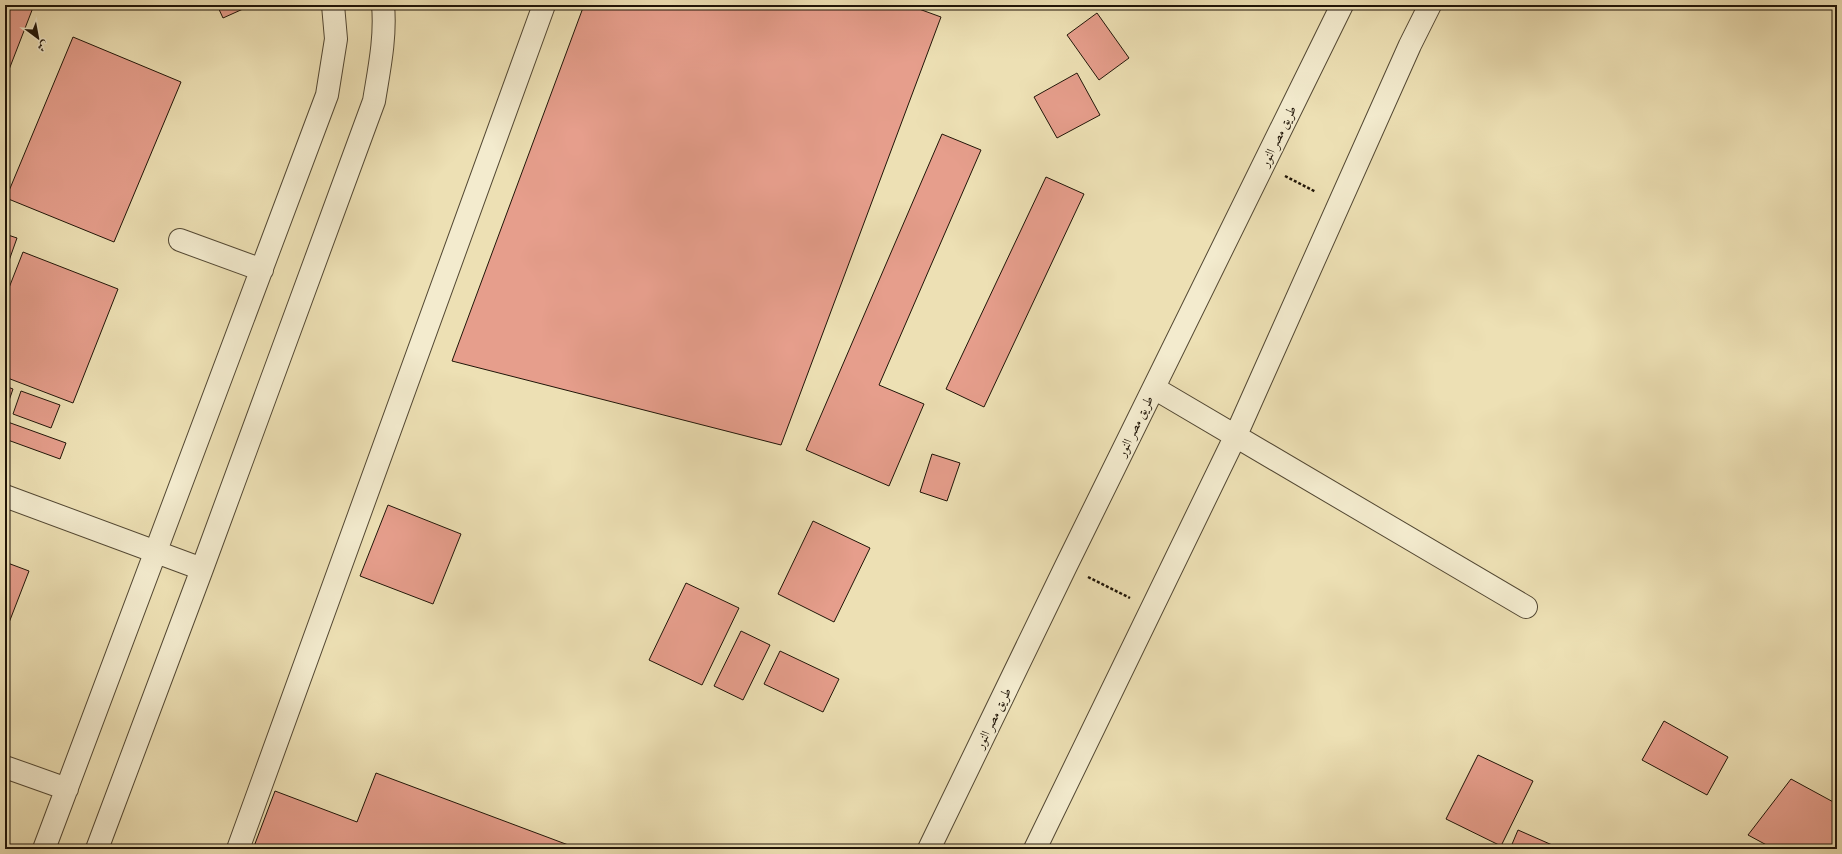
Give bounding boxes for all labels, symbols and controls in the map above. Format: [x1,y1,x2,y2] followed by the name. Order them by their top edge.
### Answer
[18,18,58,58] north arrow
[35,38,52,55] text: ش
[1255,103,1300,171] street label: طريق مصر النور
[1112,393,1157,461] street label: طريق مصر النور
[970,685,1015,753] street label: طريق مصر النور

